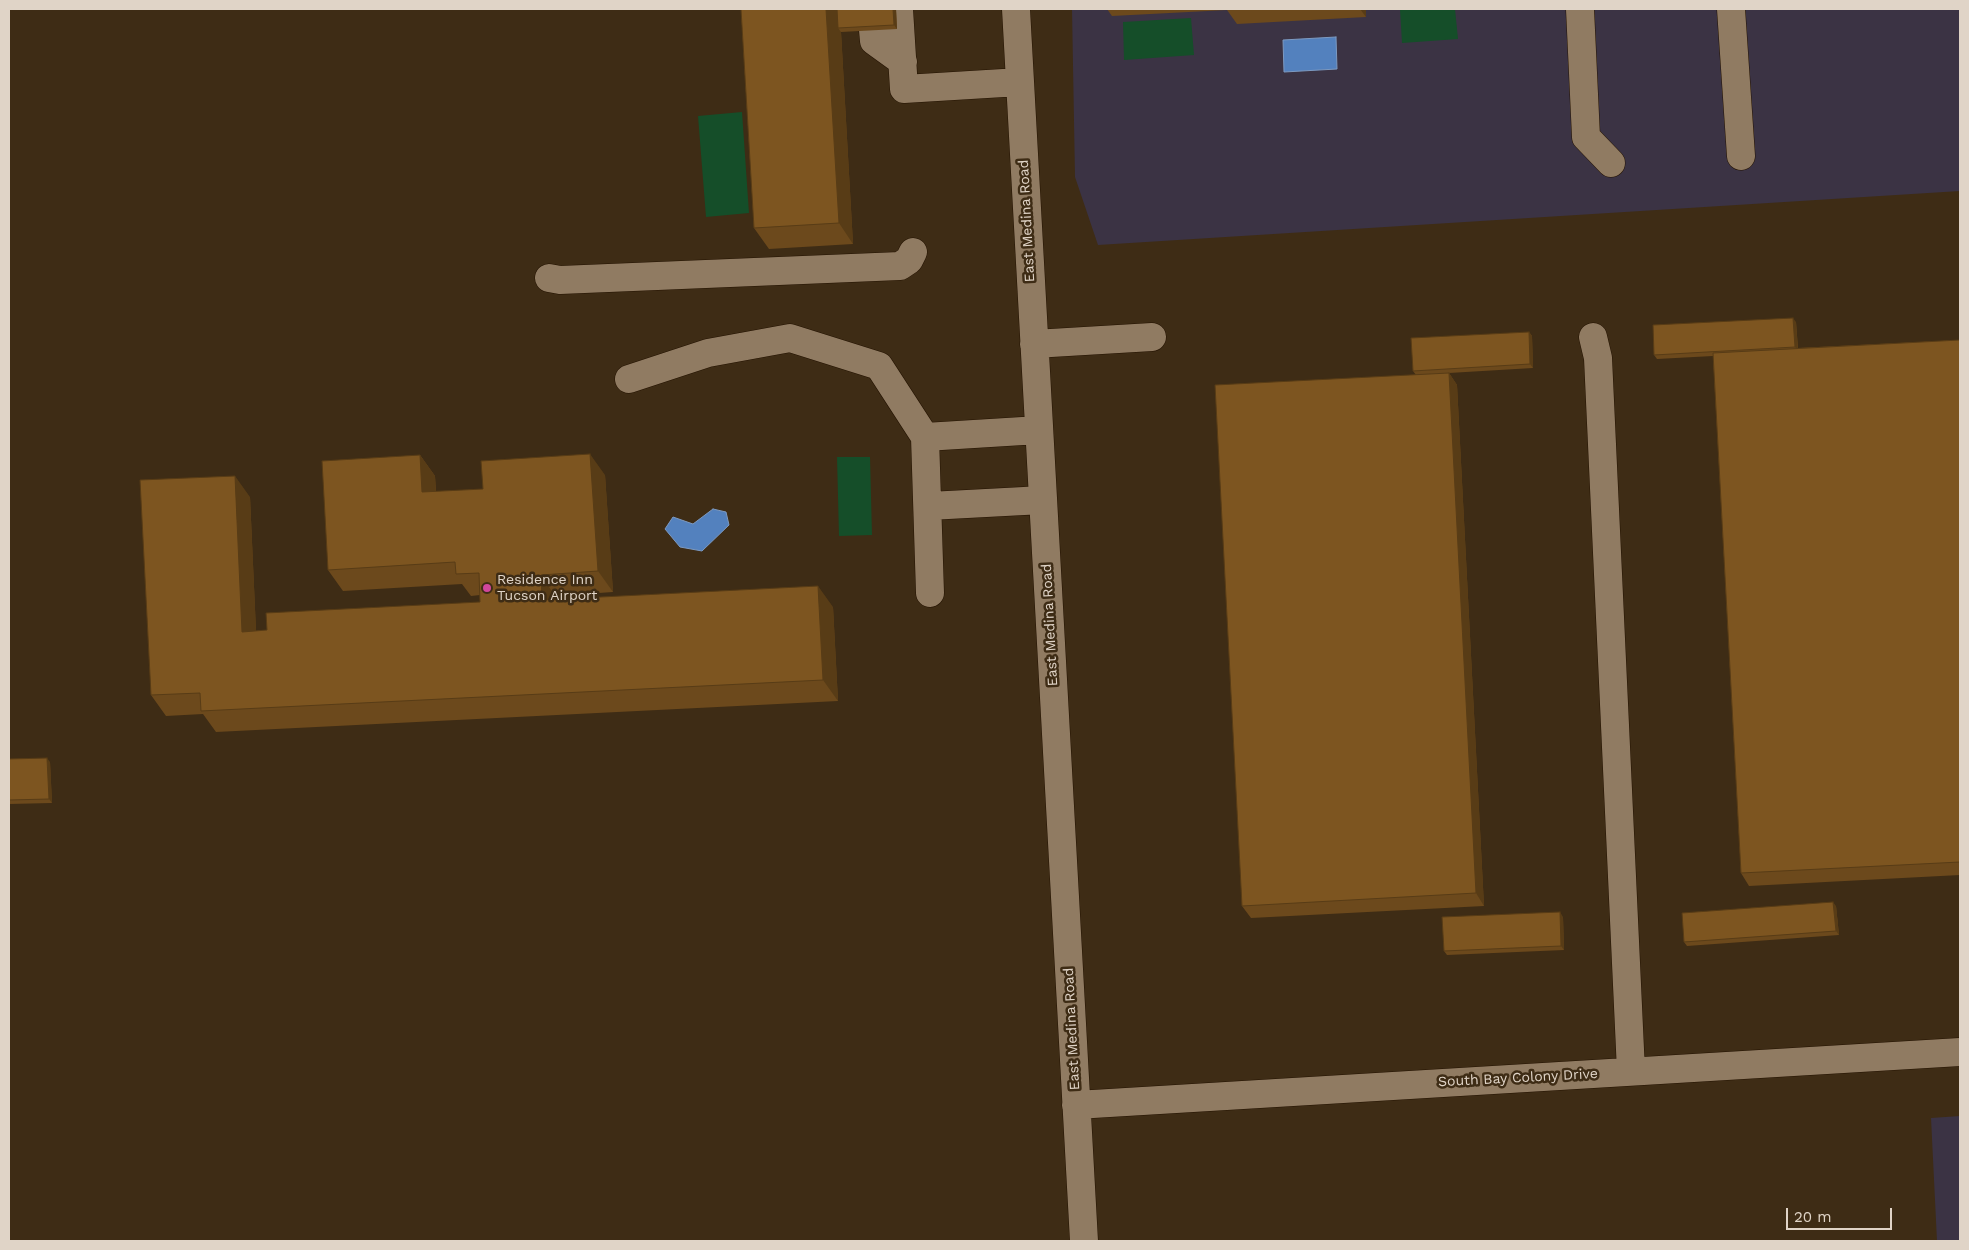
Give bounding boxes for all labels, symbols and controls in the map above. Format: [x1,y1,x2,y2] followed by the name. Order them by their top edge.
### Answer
[1015,159,1039,283] street label: East Medina Road
[1038,563,1062,687] street label: East Medina Road
[497,572,597,604] place label: Residence Inn Tucson Airport
[481,582,493,594] marker: Residence Inn Tucson Airport
[1060,967,1084,1091] street label: East Medina Road
[1438,1065,1598,1091] street label: South Bay Colony Drive
[1789,1198,1895,1230] scale bar
[1794,1208,1832,1226] text: 20 m

